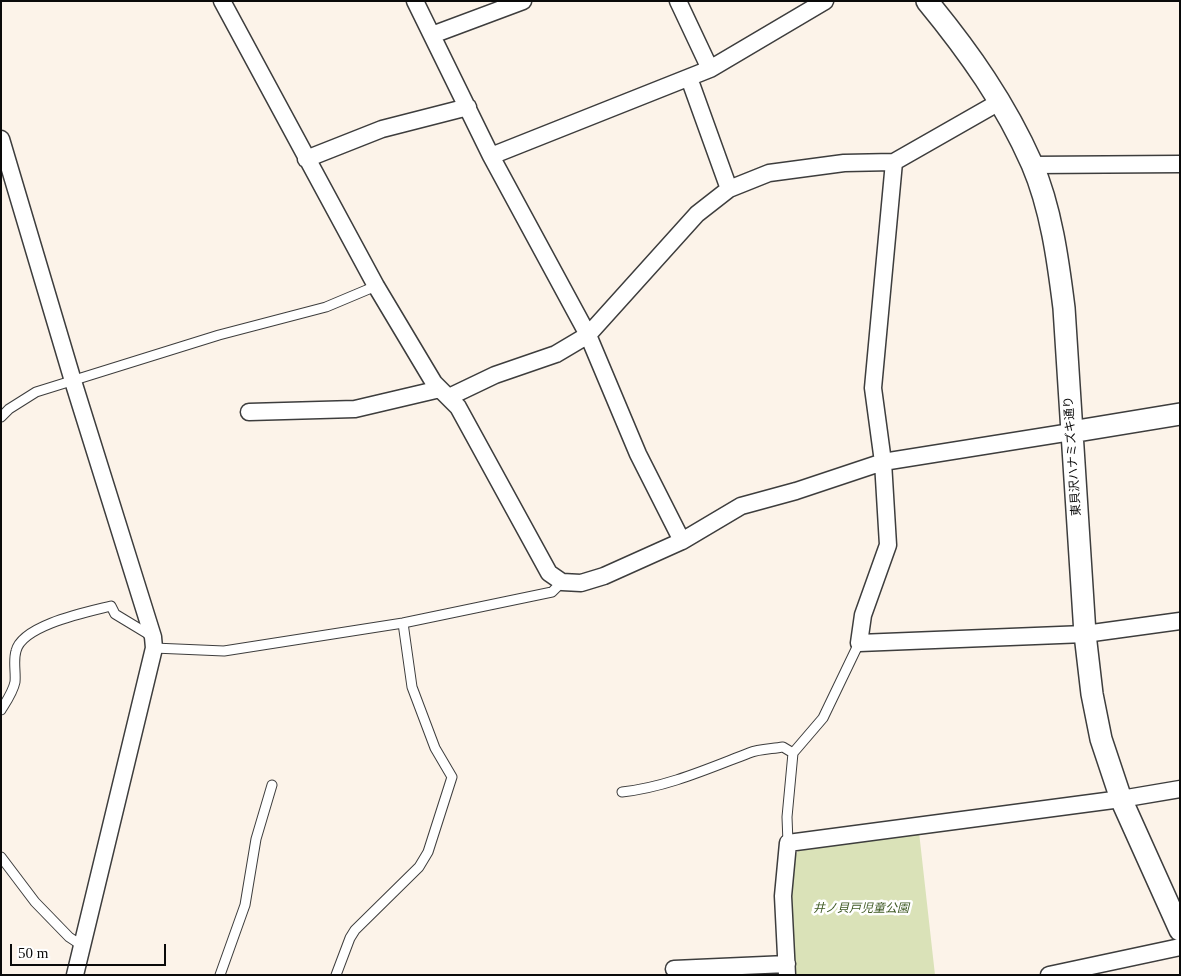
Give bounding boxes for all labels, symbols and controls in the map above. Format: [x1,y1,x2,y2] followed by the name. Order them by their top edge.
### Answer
[1062,396,1084,516] street label: 東貝沢ハナミズキ通り
[813,902,909,916] park label: 井ノ貝戸児童公園
[12,934,169,966] scale bar
[18,945,48,961] text: 50 m

